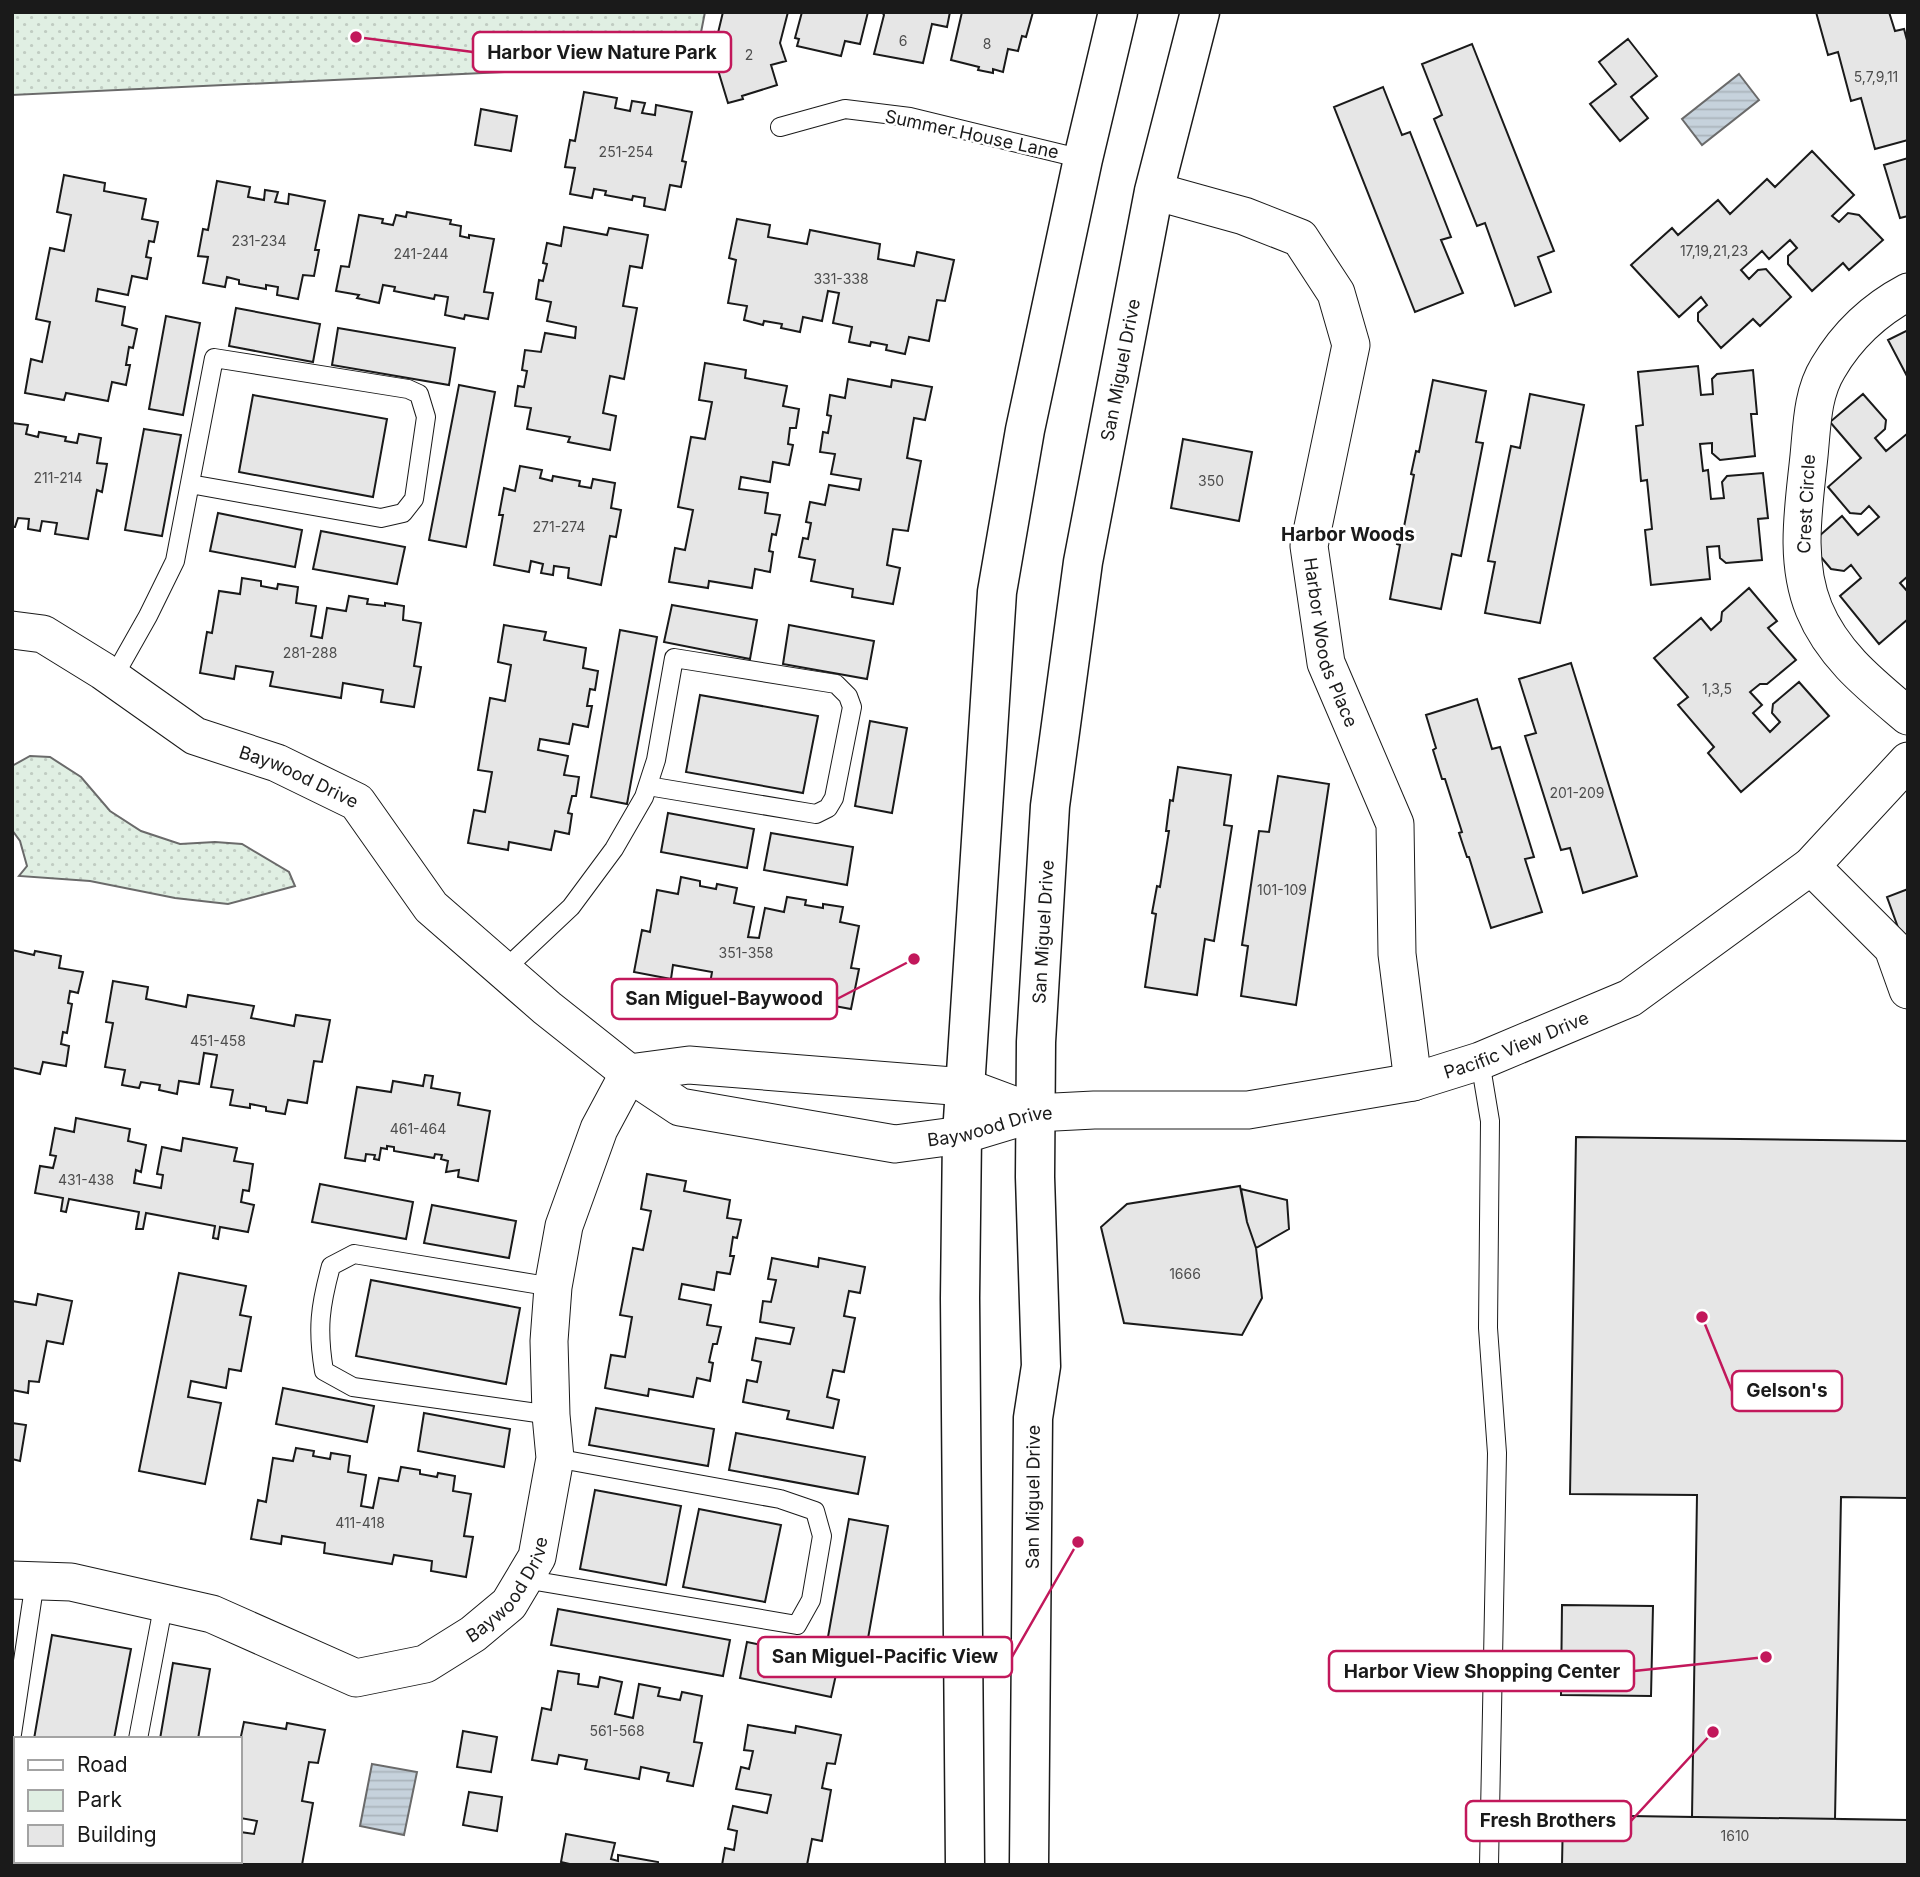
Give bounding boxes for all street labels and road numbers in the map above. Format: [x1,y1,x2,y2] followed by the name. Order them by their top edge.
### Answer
[883,105,1061,163] street label: Summer House Lane
[1096,297,1144,443] street label: San Miguel Drive
[1793,454,1819,554] street label: Crest Circle
[1300,556,1363,730] street label: Harbor Woods Place
[237,741,362,812] street label: Baywood Drive
[1028,859,1057,1005] street label: San Miguel Drive
[1441,1006,1591,1082] street label: Pacific View Drive
[926,1102,1053,1150] street label: Baywood Drive
[1021,1425,1043,1569] street label: San Miguel Drive
[462,1535,551,1646] street label: Baywood Drive

